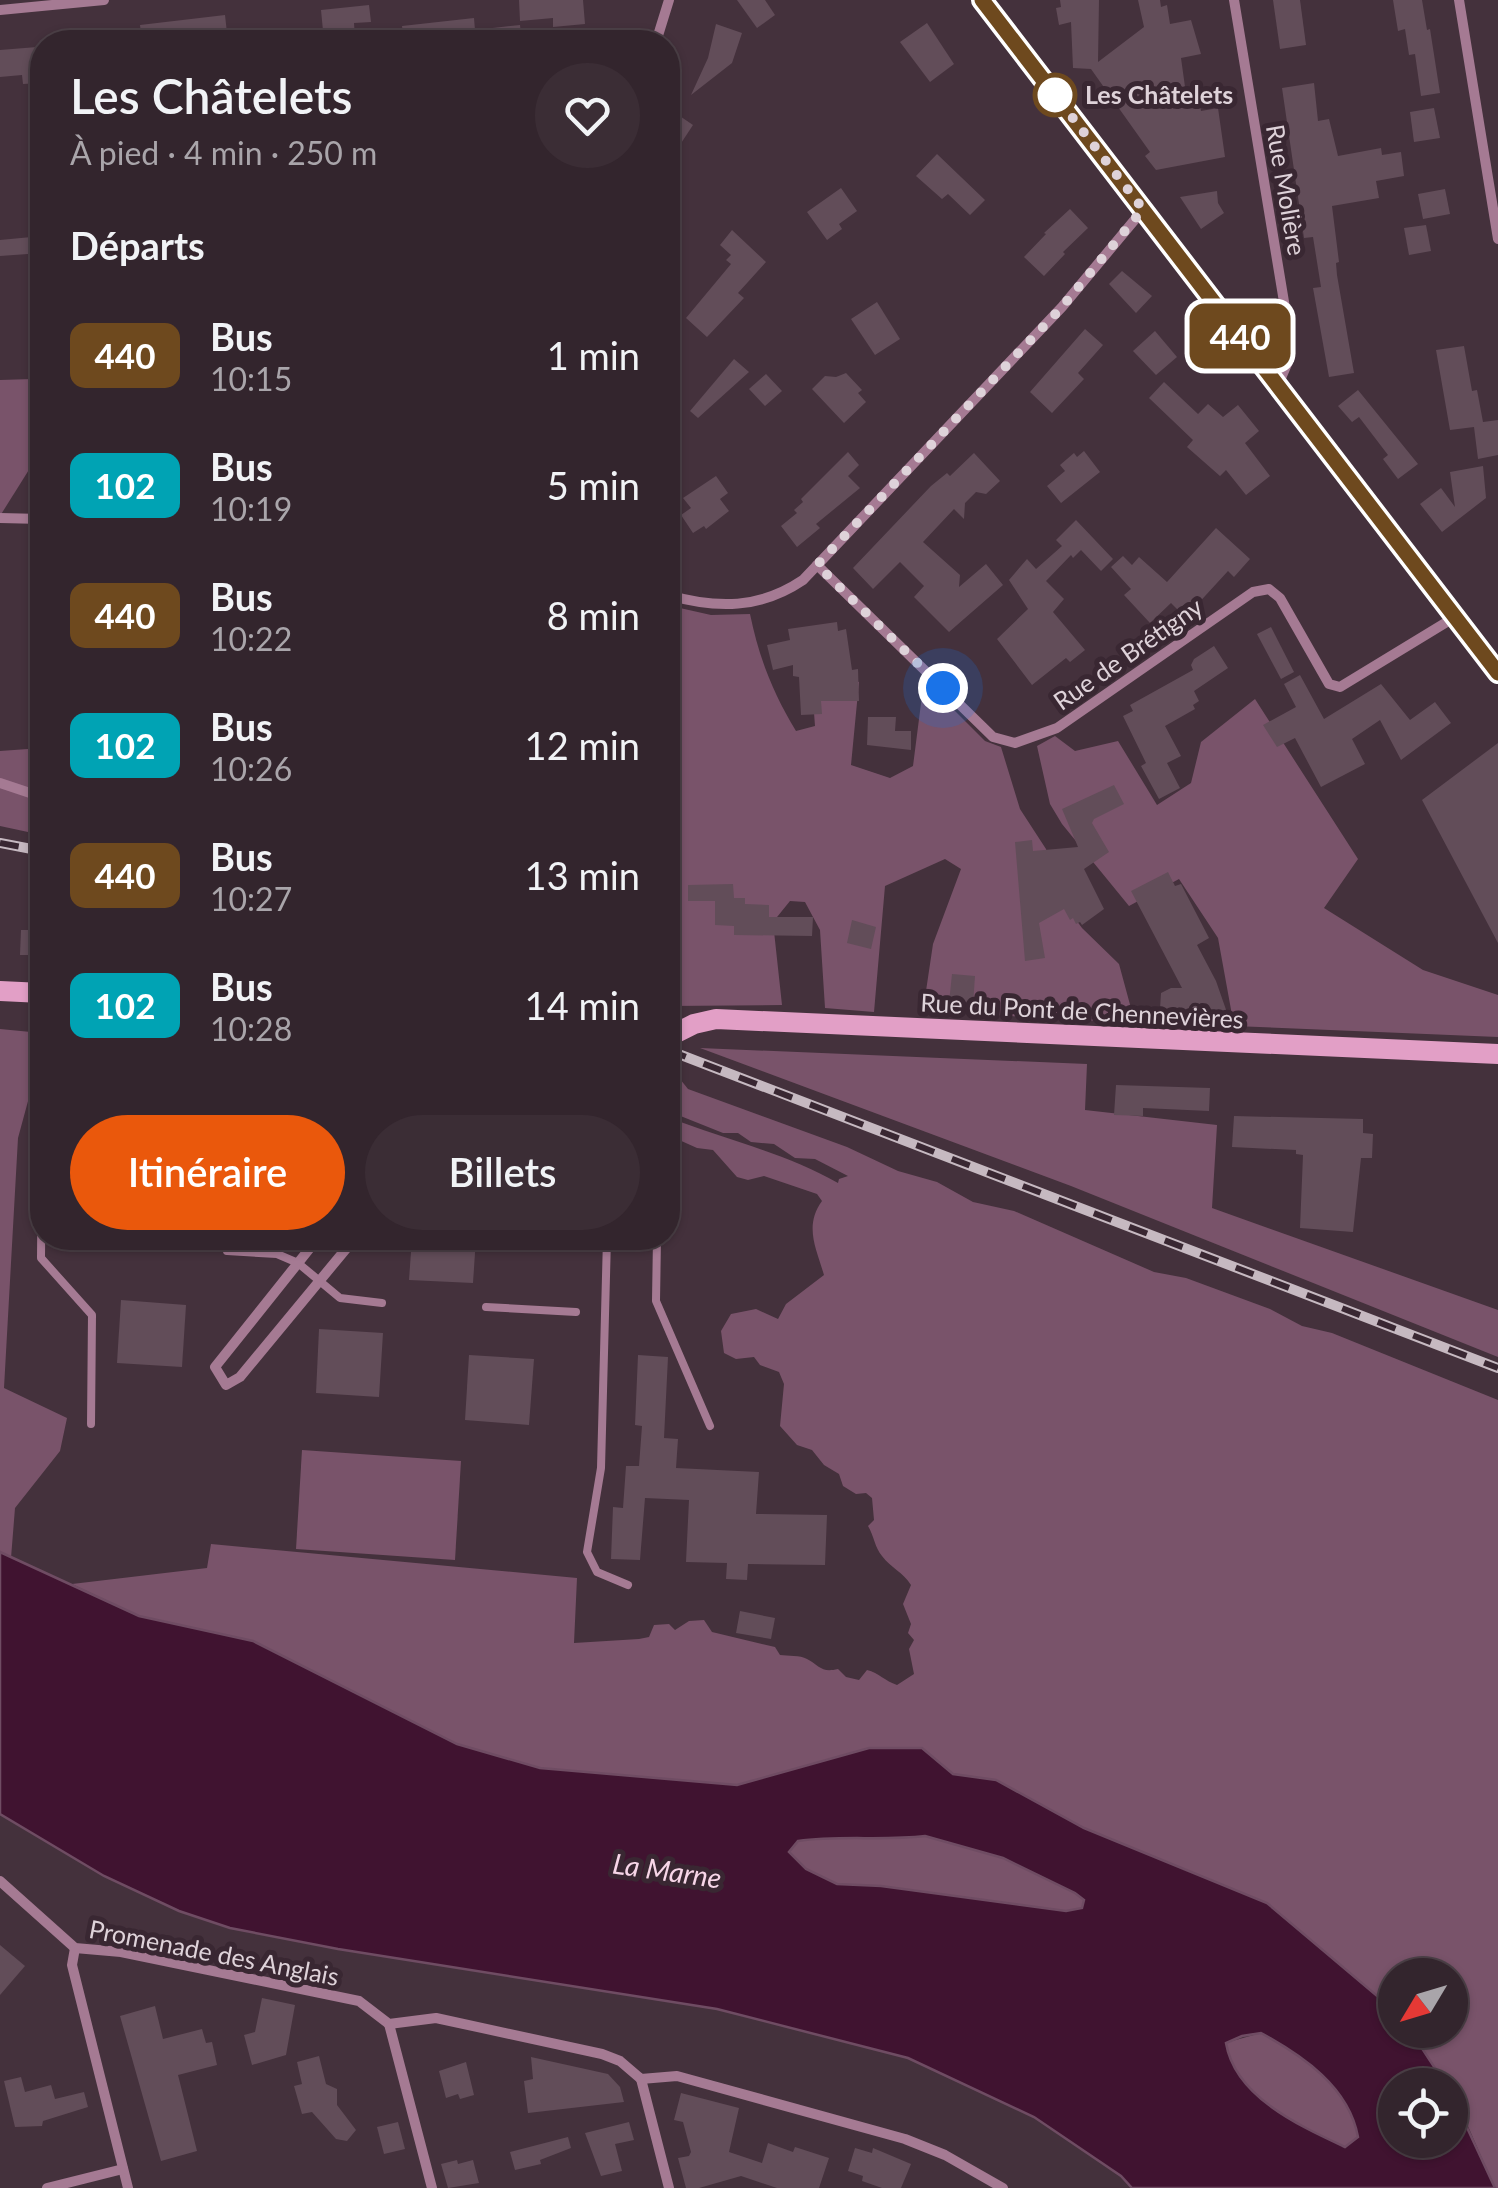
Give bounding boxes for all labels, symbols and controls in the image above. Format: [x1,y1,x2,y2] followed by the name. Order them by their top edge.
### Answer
[535,63,640,168] button: heart
[70,67,353,124] text: Les Châtelets
[1034,74,1076,116] marker: Les Châtelets
[1085,79,1233,109] place label: Les Châtelets
[1261,122,1313,258] street label: Rue Molière
[70,133,377,172] text: À pied · 4 min · 250 m
[70,222,205,268] text: Départs
[1182,304,1298,368] line badge: 440
[210,313,273,359] text: Bus
[1210,315,1270,357] text: 440
[547,332,640,378] text: 1 min
[95,334,155,376] text: 440
[210,359,292,398] text: 10:15
[210,443,273,489] text: Bus
[547,462,640,508] text: 5 min
[95,464,155,506] text: 102
[210,489,292,528] text: 10:19
[210,573,273,619] text: Bus
[1047,591,1208,716] street label: Rue de Brétigny
[547,592,640,638] text: 8 min
[95,594,155,636] text: 440
[210,619,292,658] text: 10:22
[918,663,968,713] your location
[210,703,273,749] text: Bus
[525,722,640,768] text: 12 min
[95,724,155,766] text: 102
[210,749,292,788] text: 10:26
[210,833,273,879] text: Bus
[525,852,640,898] text: 13 min
[95,854,155,896] text: 440
[210,879,292,918] text: 10:27
[210,963,273,1009] text: Bus
[525,982,640,1028] text: 14 min
[95,984,155,1026] text: 102
[920,987,1244,1033] street label: Rue du Pont de Chennevières
[210,1009,292,1048] text: 10:28
[70,1115,345,1230] button: Itinéraire
[365,1115,640,1230] button: Billets
[611,1846,724,1894] water label: La Marne
[87,1913,342,1991] street label: Promenade des Anglais
[1378,1958,1468,2048] north arrow
[1378,1958,1468,2158] map controls
[1378,2068,1468,2158] button: locate

